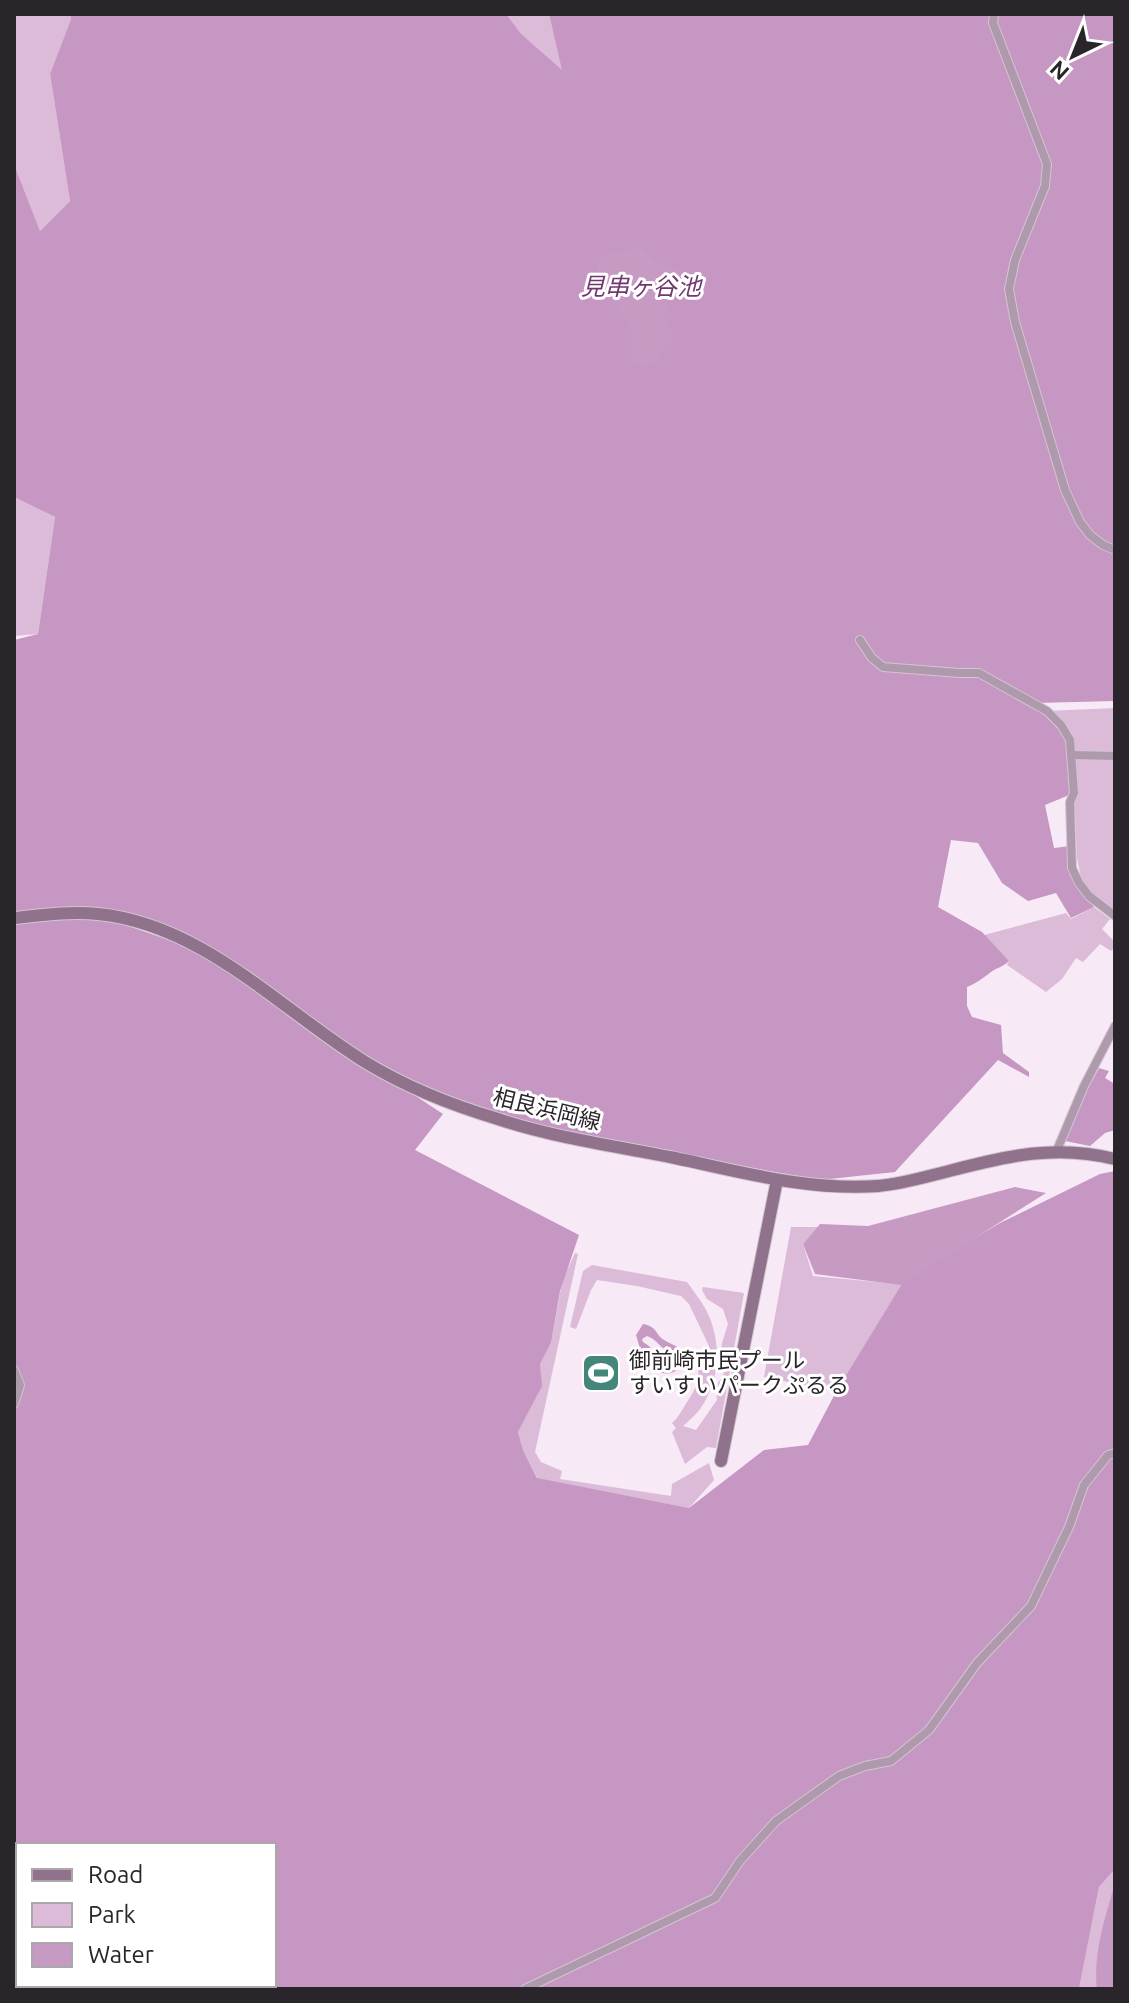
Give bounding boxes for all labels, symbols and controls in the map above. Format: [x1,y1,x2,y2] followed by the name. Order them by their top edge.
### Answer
[1033,16,1113,96] north arrow
[1044,56,1074,86] text: N
[581,273,703,300] water label: 見串ヶ谷池
[491,1083,604,1134] street label: 相良浜岡線
[629,1347,849,1397] place label: 御前崎市民プール すいすいパークぷるる
[580,1352,622,1394] sports icon: 御前崎市民プール すいすいパークぷるる
[16,1843,276,1987] legend
[88,1861,143,1888] text: Road
[88,1901,136,1928] text: Park
[88,1941,154,1968] text: Water

